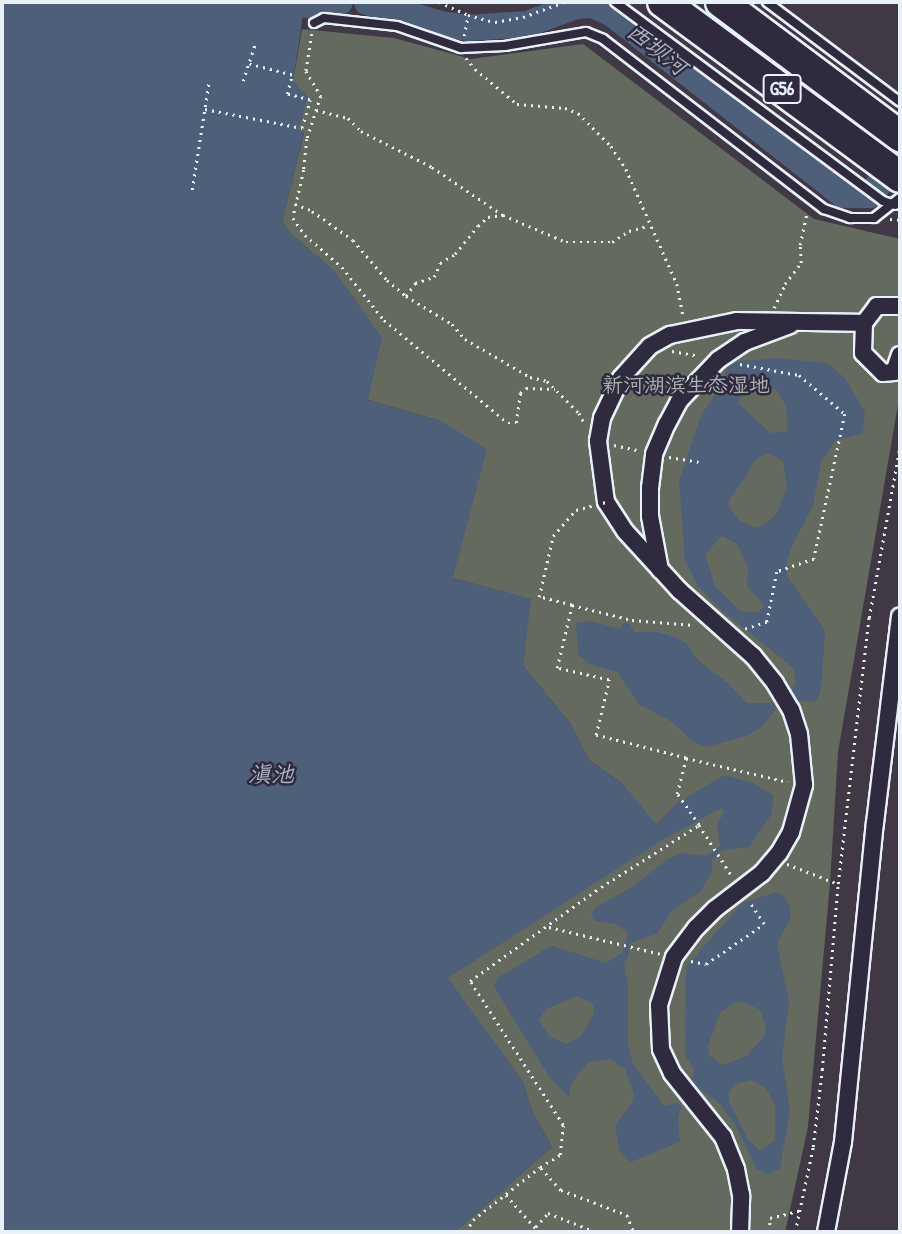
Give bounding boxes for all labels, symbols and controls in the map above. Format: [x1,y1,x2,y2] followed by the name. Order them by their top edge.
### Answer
[621,17,693,81] water label: 西坝河
[761,74,803,104] road number: G56
[602,372,770,398] park label: 新河湖滨生态湿地
[248,760,294,788] water label: 滇池

